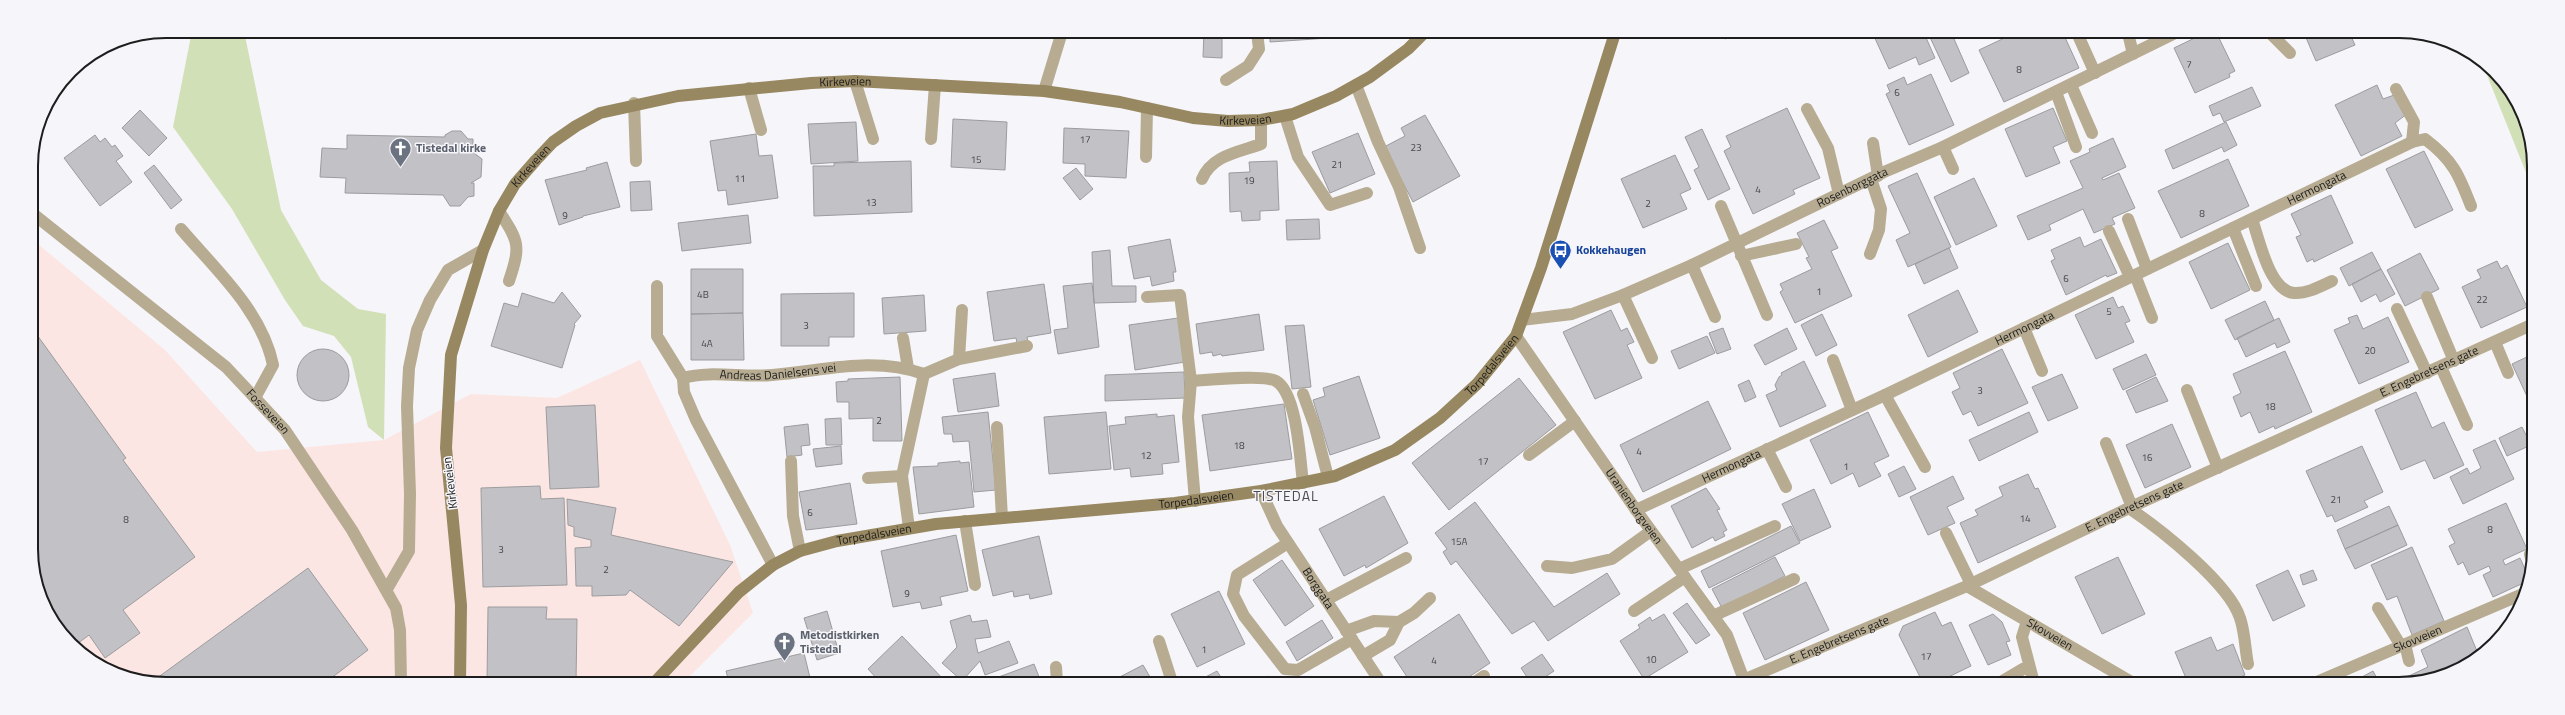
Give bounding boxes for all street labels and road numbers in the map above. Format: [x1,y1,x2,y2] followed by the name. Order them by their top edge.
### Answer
[819,71,872,92] street label: Kirkeveien
[1219,108,1273,130] street label: Kirkeveien
[506,140,555,192] street label: Kirkeveien
[1813,162,1890,212] street label: Rosenborggata
[2284,165,2349,210] street label: Hermongata
[1992,305,2057,350] street label: Hermongata
[1460,330,1523,400] street label: Torpedalsveien
[2376,340,2481,402] street label: E. Engebretsens gate
[719,357,837,385] street label: Andreas Danielsens vei
[242,384,295,438] street label: Fosseveien
[1698,444,1764,487] street label: Hermongata
[437,456,462,510] street label: Kirkeveien
[1601,464,1668,548] street label: Uranienborgveien
[2082,474,2186,537] street label: E. Engebretsens gate
[1158,485,1235,513] street label: Torpedalsveien
[835,518,913,550] street label: Torpedalsveien
[1298,563,1339,612] street label: Borggata
[1786,610,1892,669] street label: E. Engebretsens gate
[2023,613,2077,655] street label: Skovveien
[2390,620,2445,657] street label: Skovveien

